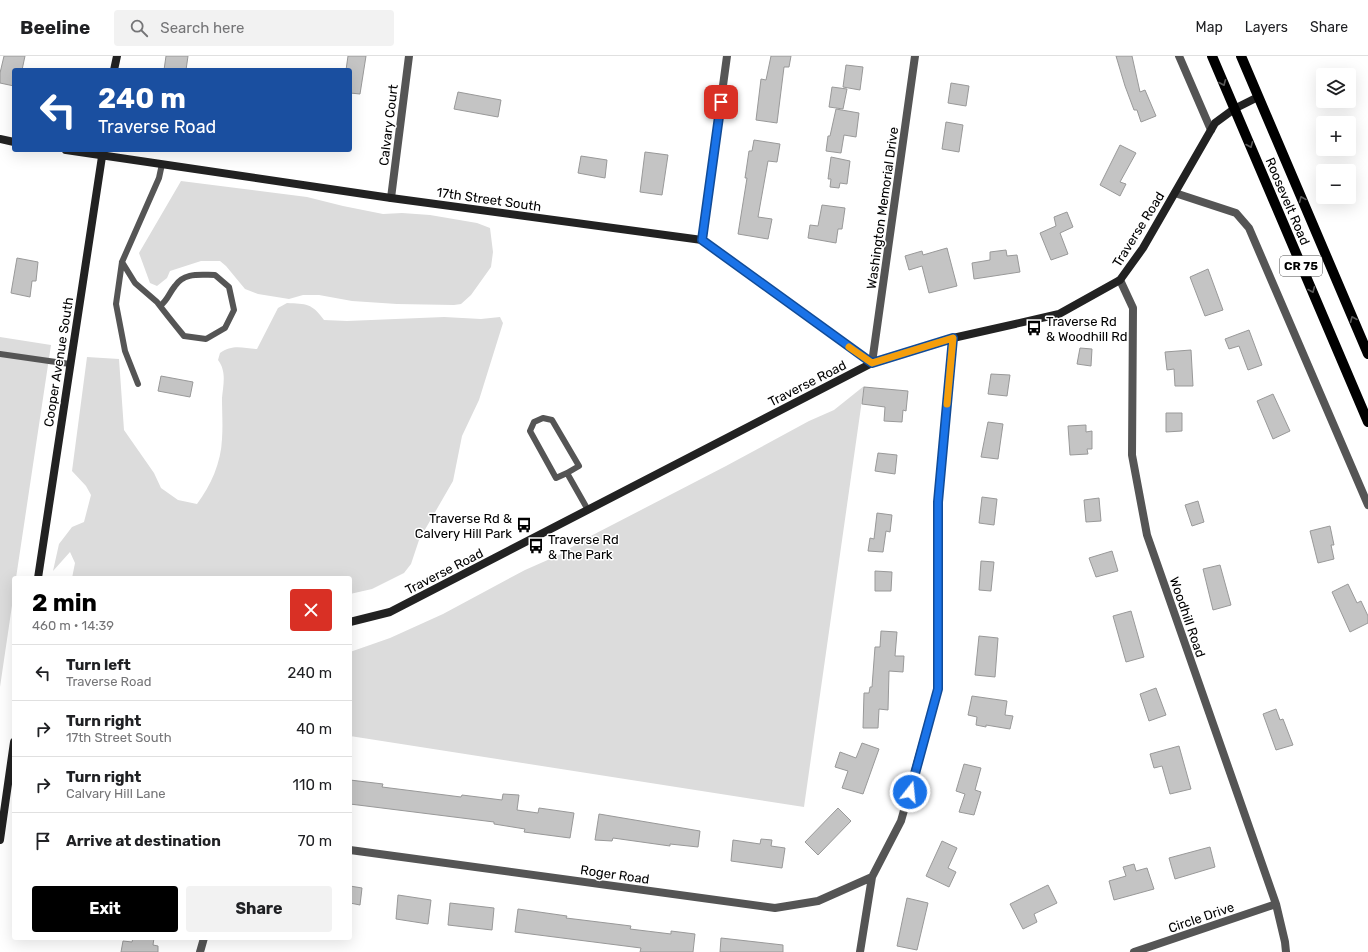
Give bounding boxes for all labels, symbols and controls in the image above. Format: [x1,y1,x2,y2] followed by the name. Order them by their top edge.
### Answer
[114,10,394,46] search box
[20,16,90,39] text: Beeline
[128,17,150,39] icon: search
[160,19,244,37] text: Search here
[1196,19,1223,36] text: Map
[1245,19,1288,36] text: Layers
[1310,19,1348,36] text: Share
[1316,68,1356,204] map controls
[1316,68,1356,108] button: layers
[1219,79,1227,86] one-way arrow
[98,82,186,115] text: 240 m
[376,83,401,167] street label: Calvary Court
[32,84,84,136] icon: left
[704,85,738,119] pin
[710,91,732,113] icon: arrive
[98,116,216,138] text: Traverse Road
[1316,116,1356,156] button: +
[864,126,902,290] street label: Washington Memorial Drive
[1245,141,1253,148] one-way arrow
[1262,155,1313,247] street label: Roosevelt Road
[1316,164,1356,204] button: −
[436,185,542,214] street label: 17th Street South
[1109,189,1167,269] street label: Traverse Road
[1298,196,1306,203] one-way arrow
[1280,256,1322,276] road number: CR 75
[1307,287,1315,294] one-way arrow
[41,296,76,428] street label: Cooper Avenue South
[1046,314,1128,344] place label: Traverse Rd & Woodhill Rd
[1349,315,1357,322] one-way arrow
[1025,319,1043,337] bus stop icon: Traverse Rd & Woodhill Rd
[766,357,849,410] street label: Traverse Road
[415,511,512,541] place label: Traverse Rd & Calvery Hill Park
[515,516,533,534] bus stop icon: Traverse Rd & Calvery Hill Park
[548,532,619,562] place label: Traverse Rd & The Park
[527,537,545,555] bus stop icon: Traverse Rd & The Park
[403,545,486,598] street label: Traverse Road
[1167,575,1208,659] street label: Woodhill Road
[32,589,97,617] text: 2 min
[290,589,332,631] button: close
[32,618,114,633] text: 460 m · 14:39
[66,656,131,674] text: Turn left
[32,662,54,684] icon: left
[287,664,332,682] text: 240 m
[66,674,151,689] text: Traverse Road
[66,712,141,730] text: Turn right
[32,718,54,740] icon: right
[296,720,332,738] text: 40 m
[66,730,172,745] text: 17th Street South
[66,768,141,786] text: Turn right
[889,771,931,813] position arrow
[32,774,54,796] icon: right
[293,776,332,794] text: 110 m
[66,786,166,801] text: Calvary Hill Lane
[32,830,54,852] icon: arrive
[66,832,221,850] text: Arrive at destination
[298,832,332,850] text: 70 m
[579,862,650,888] street label: Roger Road
[32,886,178,932] button: Exit
[186,886,332,932] button: Share
[1166,899,1236,936] street label: Circle Drive

